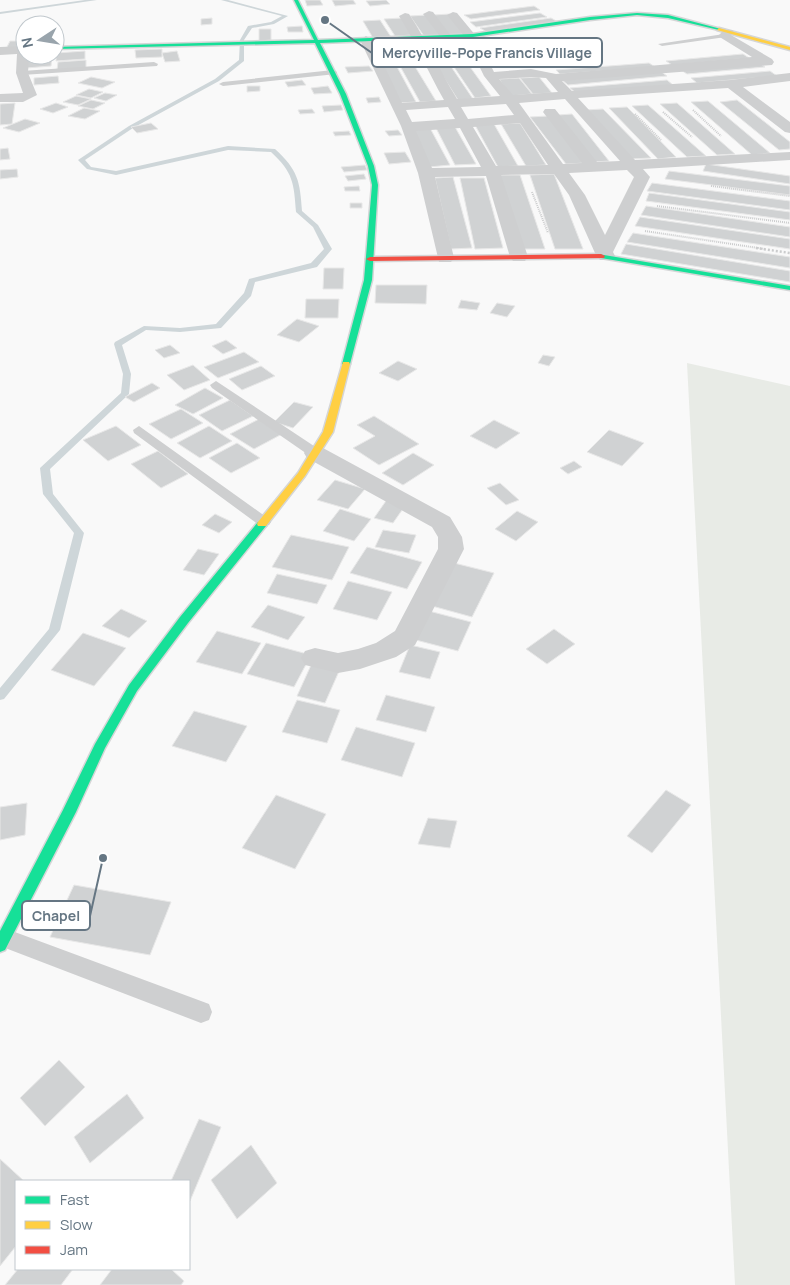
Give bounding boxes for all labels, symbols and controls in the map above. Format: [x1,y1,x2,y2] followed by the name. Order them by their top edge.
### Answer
[15,15,65,65] north arrow
[16,36,37,50] text: N
[372,38,602,67] callout: Mercyville-Pope Francis Village
[382,43,592,62] text: Mercyville-Pope Francis Village
[22,901,90,930] callout: Chapel
[32,906,80,925] text: Chapel
[15,1180,190,1270] legend
[60,1189,89,1210] text: Fast
[60,1214,93,1235] text: Slow
[60,1239,88,1260] text: Jam

